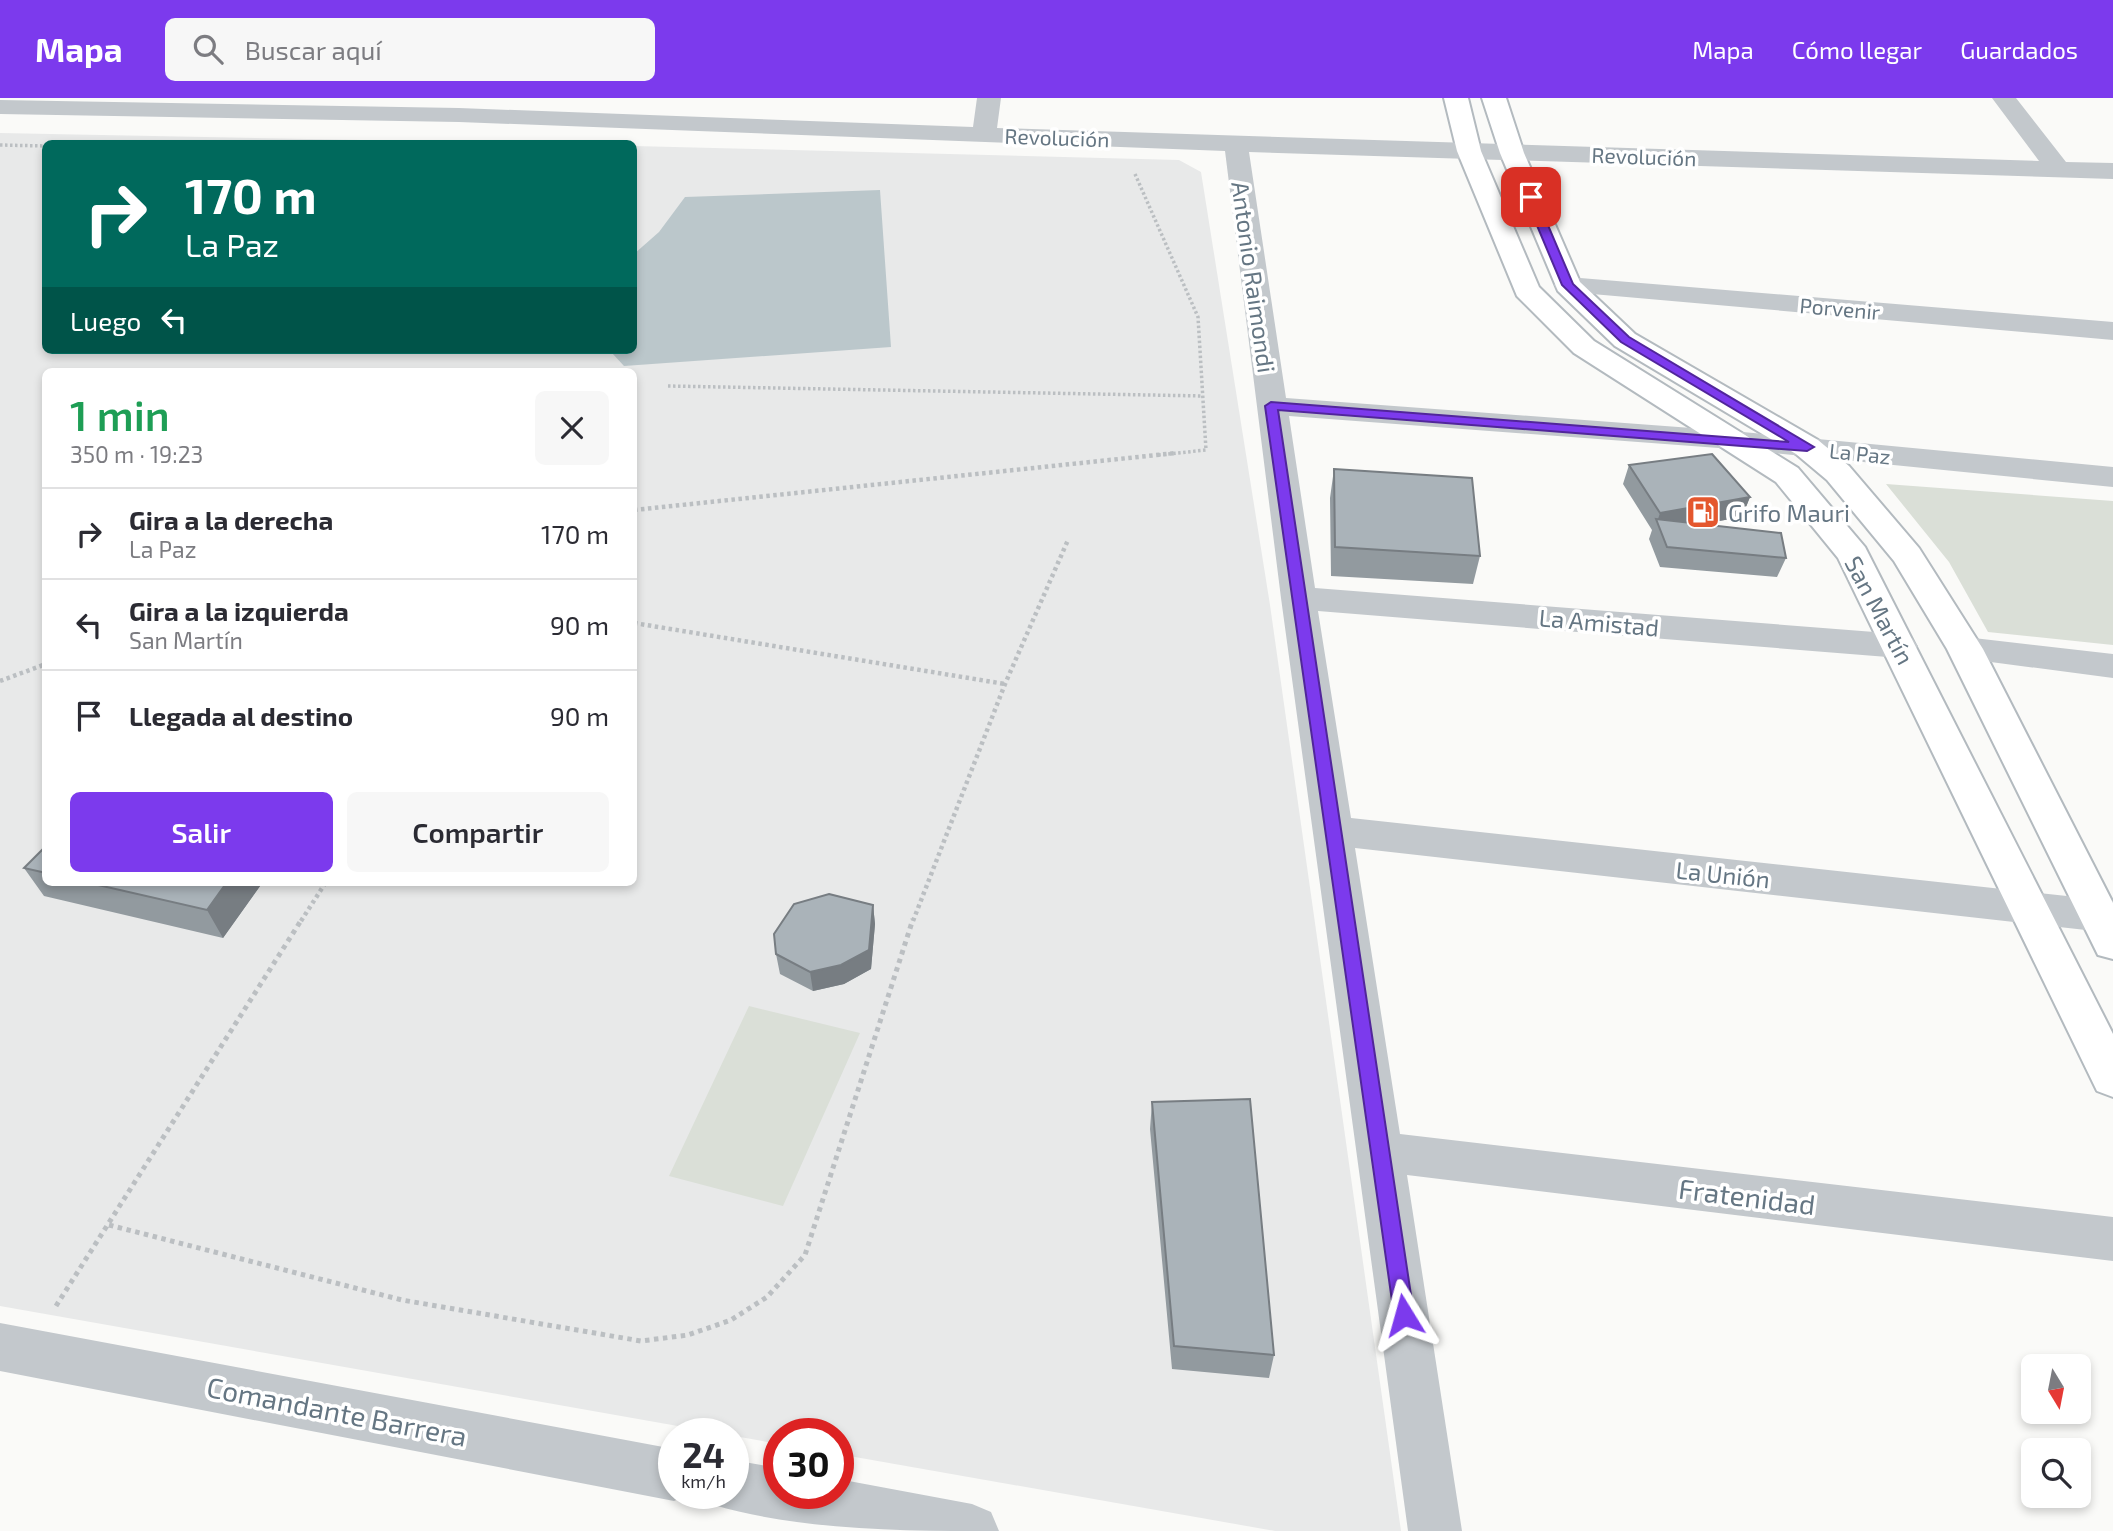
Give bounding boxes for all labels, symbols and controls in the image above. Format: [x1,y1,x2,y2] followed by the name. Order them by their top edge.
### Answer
[165,18,655,81] search box
[35,29,123,69] text: Mapa
[189,30,227,68] icon: search
[245,34,382,65] text: Buscar aquí
[1692,35,1754,64] text: Mapa
[1792,35,1922,64] text: Cómo llegar
[1960,35,2078,64] text: Guardados
[1004,123,1110,151] street label: Revolución
[1591,142,1697,170] street label: Revolución
[185,165,317,224] text: 170 m
[1501,167,1561,227] pin
[70,168,161,259] icon: right
[1512,178,1550,216] icon: arrive
[1226,180,1282,374] street label: Antonio Raimondi
[185,225,279,263] text: La Paz
[1799,292,1882,324] street label: Porvenir
[155,301,193,339] icon: left
[70,305,141,336] text: Luego
[70,389,170,439] text: 1 min
[535,391,609,465] button: close
[1828,437,1892,469] street label: La Paz
[70,440,203,468] text: 350 m · 19:23
[1684,493,1722,531] fuel station icon: Grifo Mauri
[1728,498,1850,527] place label: Grifo Mauri
[129,504,333,535] text: Gira a la derecha
[70,515,108,553] icon: right
[541,518,609,549] text: 170 m
[129,535,196,563] text: La Paz
[1839,551,1921,669] street label: San Martín
[129,595,349,626] text: Gira a la izquierda
[1538,602,1660,642] street label: La Amistad
[70,606,108,644] icon: left
[550,609,609,640] text: 90 m
[129,626,243,654] text: San Martín
[70,697,108,735] icon: arrive
[129,700,353,731] text: Llegada al destino
[550,700,609,731] text: 90 m
[70,792,333,872] button: Salir
[347,792,609,872] button: Compartir
[1675,855,1771,893] street label: La Unión
[1677,1171,1817,1221] street label: Fratenidad
[1367,1278,1441,1352] position arrow
[2021,1354,2091,1424] north arrow
[2021,1354,2091,1508] map controls
[204,1369,470,1453] street label: Comandante Barrera
[763,1418,854,1509] speed limit sign: 30
[682,1433,725,1475] text: 24
[2021,1438,2091,1508] button: search
[681,1470,726,1492] text: km/h

